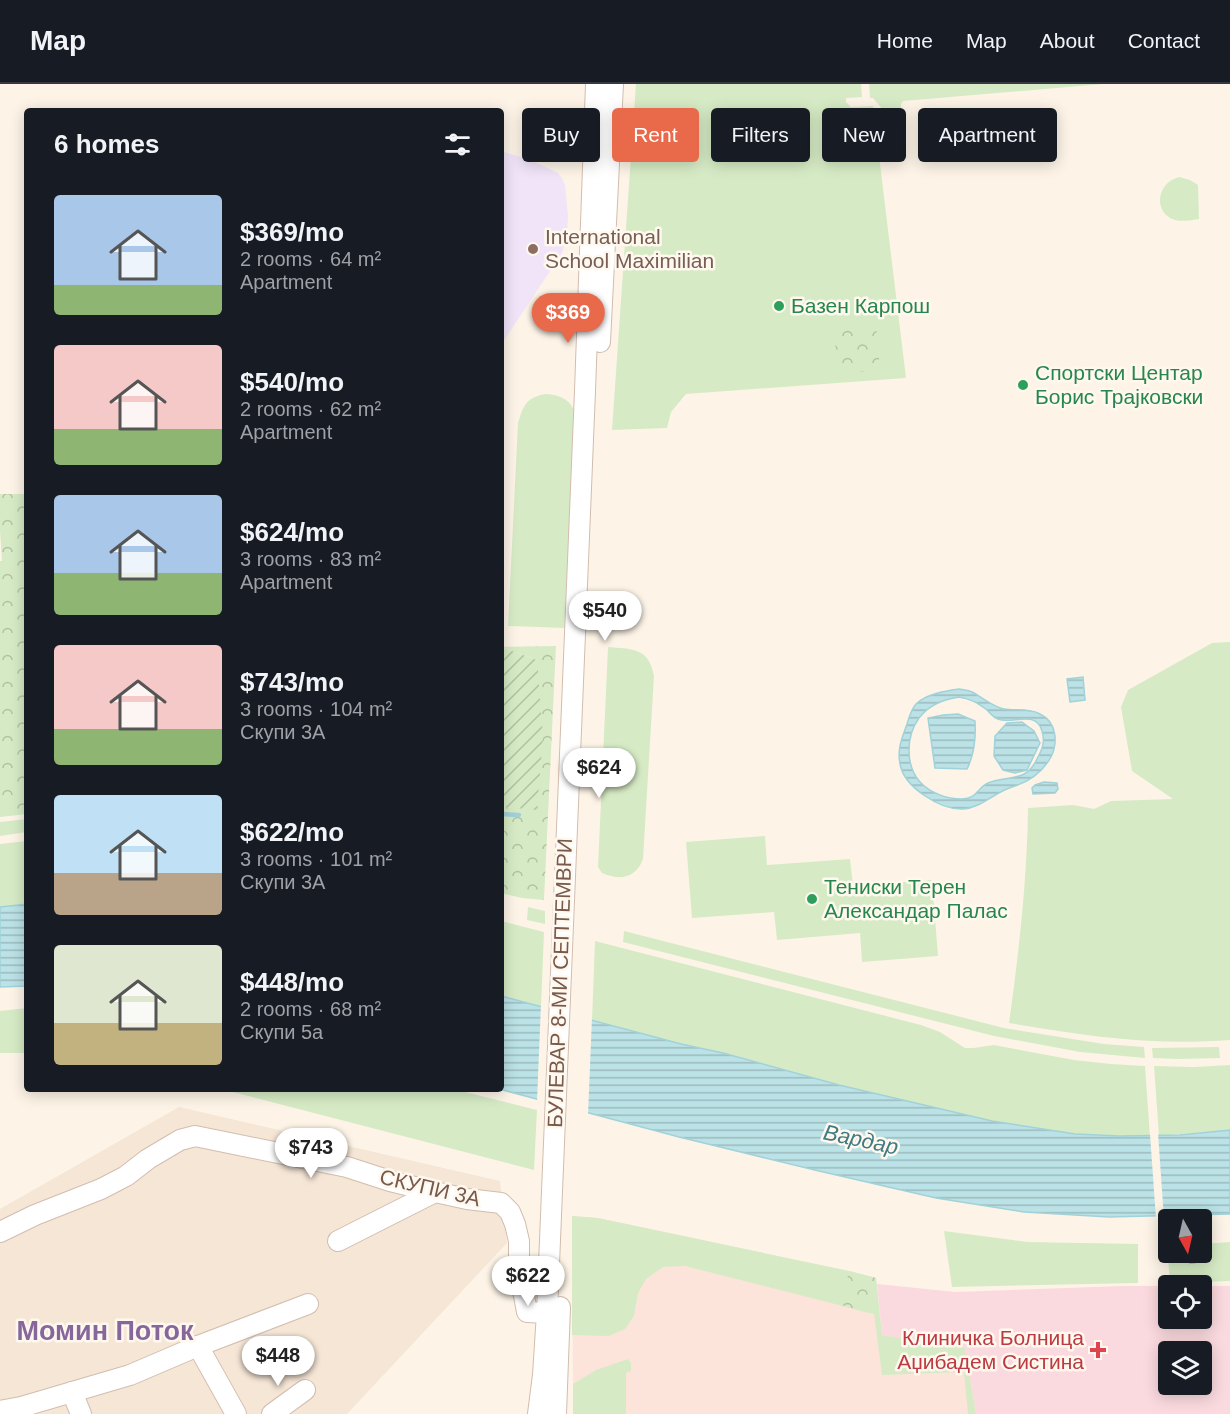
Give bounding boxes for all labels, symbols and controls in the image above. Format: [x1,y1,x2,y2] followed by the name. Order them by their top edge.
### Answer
[30,25,86,56] text: Map
[877,29,933,52] text: Home
[966,29,1007,52] text: Map
[1040,29,1095,52] text: About
[1128,29,1200,52] text: Contact
[522,108,600,162] chip: Buy
[612,108,699,162] chip: Rent
[711,108,810,162] chip: Filters
[822,108,906,162] chip: New
[918,108,1057,162] chip: Apartment
[441,128,474,161] icon: filters
[54,129,160,159] text: 6 homes
[240,217,344,247] text: $369/mo
[102,219,174,291] icon: home
[545,225,714,272] place label: International School Maximilian
[526,242,540,256] marker: International School Maximilian
[240,248,381,270] text: 2 rooms · 64 m²
[240,271,332,293] text: Apartment
[532,293,604,344] pin: $369
[791,294,930,317] place label: Базен Карпош
[772,299,786,313] marker: Базен Карпош
[546,301,590,323] text: $369
[1035,361,1203,408] place label: Спортски Центар Борис Трајковски
[240,367,344,397] text: $540/mo
[102,369,174,441] icon: home
[1016,378,1030,392] marker: Спортски Центар Борис Трајковски
[240,398,381,420] text: 2 rooms · 62 m²
[240,421,332,443] text: Apartment
[240,517,344,547] text: $624/mo
[102,519,174,591] icon: home
[240,548,381,570] text: 3 rooms · 83 m²
[240,571,332,593] text: Apartment
[569,591,641,642] pin: $540
[583,599,627,621] text: $540
[240,667,344,697] text: $743/mo
[102,669,174,741] icon: home
[240,698,392,720] text: 3 rooms · 104 m²
[240,721,325,743] text: Скупи 3А
[563,748,635,799] pin: $624
[577,756,621,778] text: $624
[240,817,344,847] text: $622/mo
[102,819,174,891] icon: home
[543,838,576,1128] street label: БУЛЕВАР 8-МИ СЕПТЕМВРИ
[240,848,392,870] text: 3 rooms · 101 m²
[240,871,325,893] text: Скупи 3А
[824,875,1008,922] place label: Тениски Терен Александар Палас
[805,892,819,906] marker: Тениски Терен Александар Палас
[240,967,344,997] text: $448/mo
[102,969,174,1041] icon: home
[240,998,381,1020] text: 2 rooms · 68 m²
[240,1021,323,1043] text: Скупи 5а
[821,1119,901,1160] water label: Вардар
[275,1128,347,1179] pin: $743
[289,1136,333,1158] text: $743
[377,1165,483,1210] street label: СКУПИ 3А
[1158,1209,1212,1263] north arrow
[1158,1209,1212,1395] map controls
[492,1256,564,1307] pin: $622
[506,1264,550,1286] text: $622
[1158,1275,1212,1329] button: locate
[16,1316,194,1346] district label: Момин Поток
[897,1326,1084,1373] place label: Клиничка Болница Аџибадем Систина
[242,1336,314,1387] pin: $448
[1089,1341,1107,1359] marker: Клиничка Болница Аџибадем Систина
[1158,1341,1212,1395] button: layers
[256,1344,300,1366] text: $448

